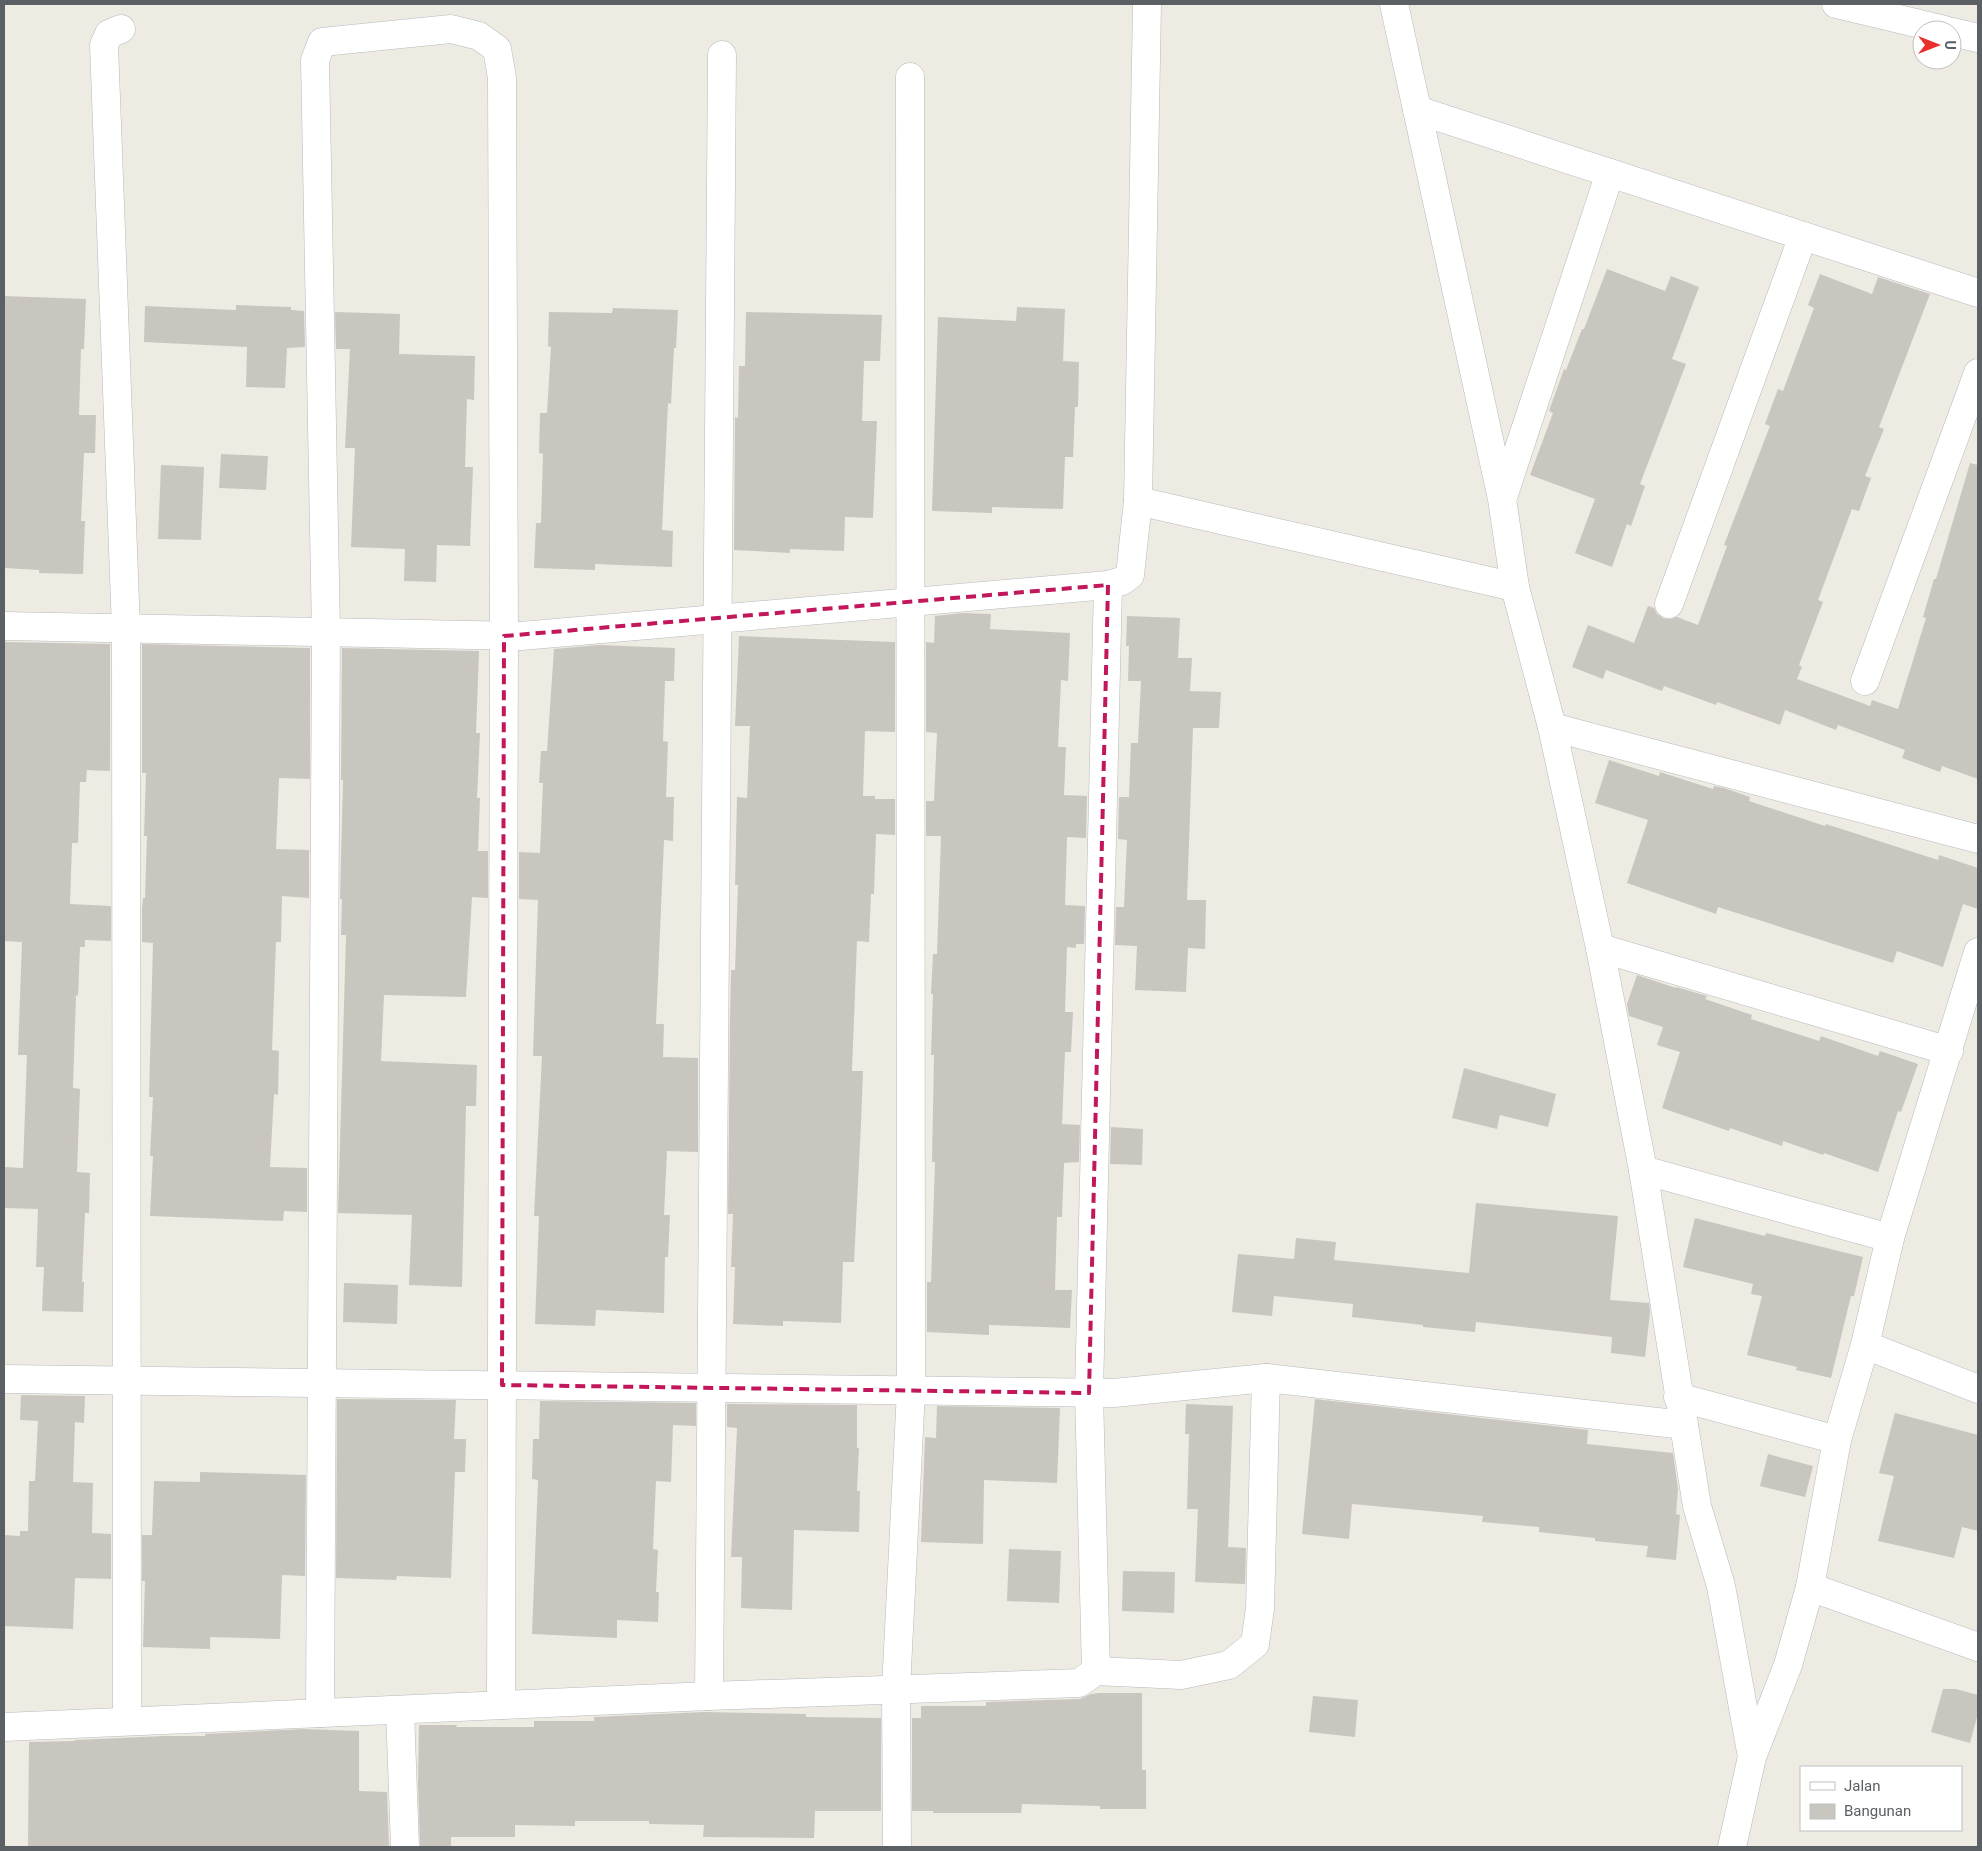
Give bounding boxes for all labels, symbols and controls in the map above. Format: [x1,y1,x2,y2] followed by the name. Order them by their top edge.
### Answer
[1912,20,1962,70] north arrow
[1942,40,1958,50] text: U
[1800,1766,1962,1831] legend
[1844,1777,1881,1795] text: Jalan
[1844,1802,1911,1820] text: Bangunan

